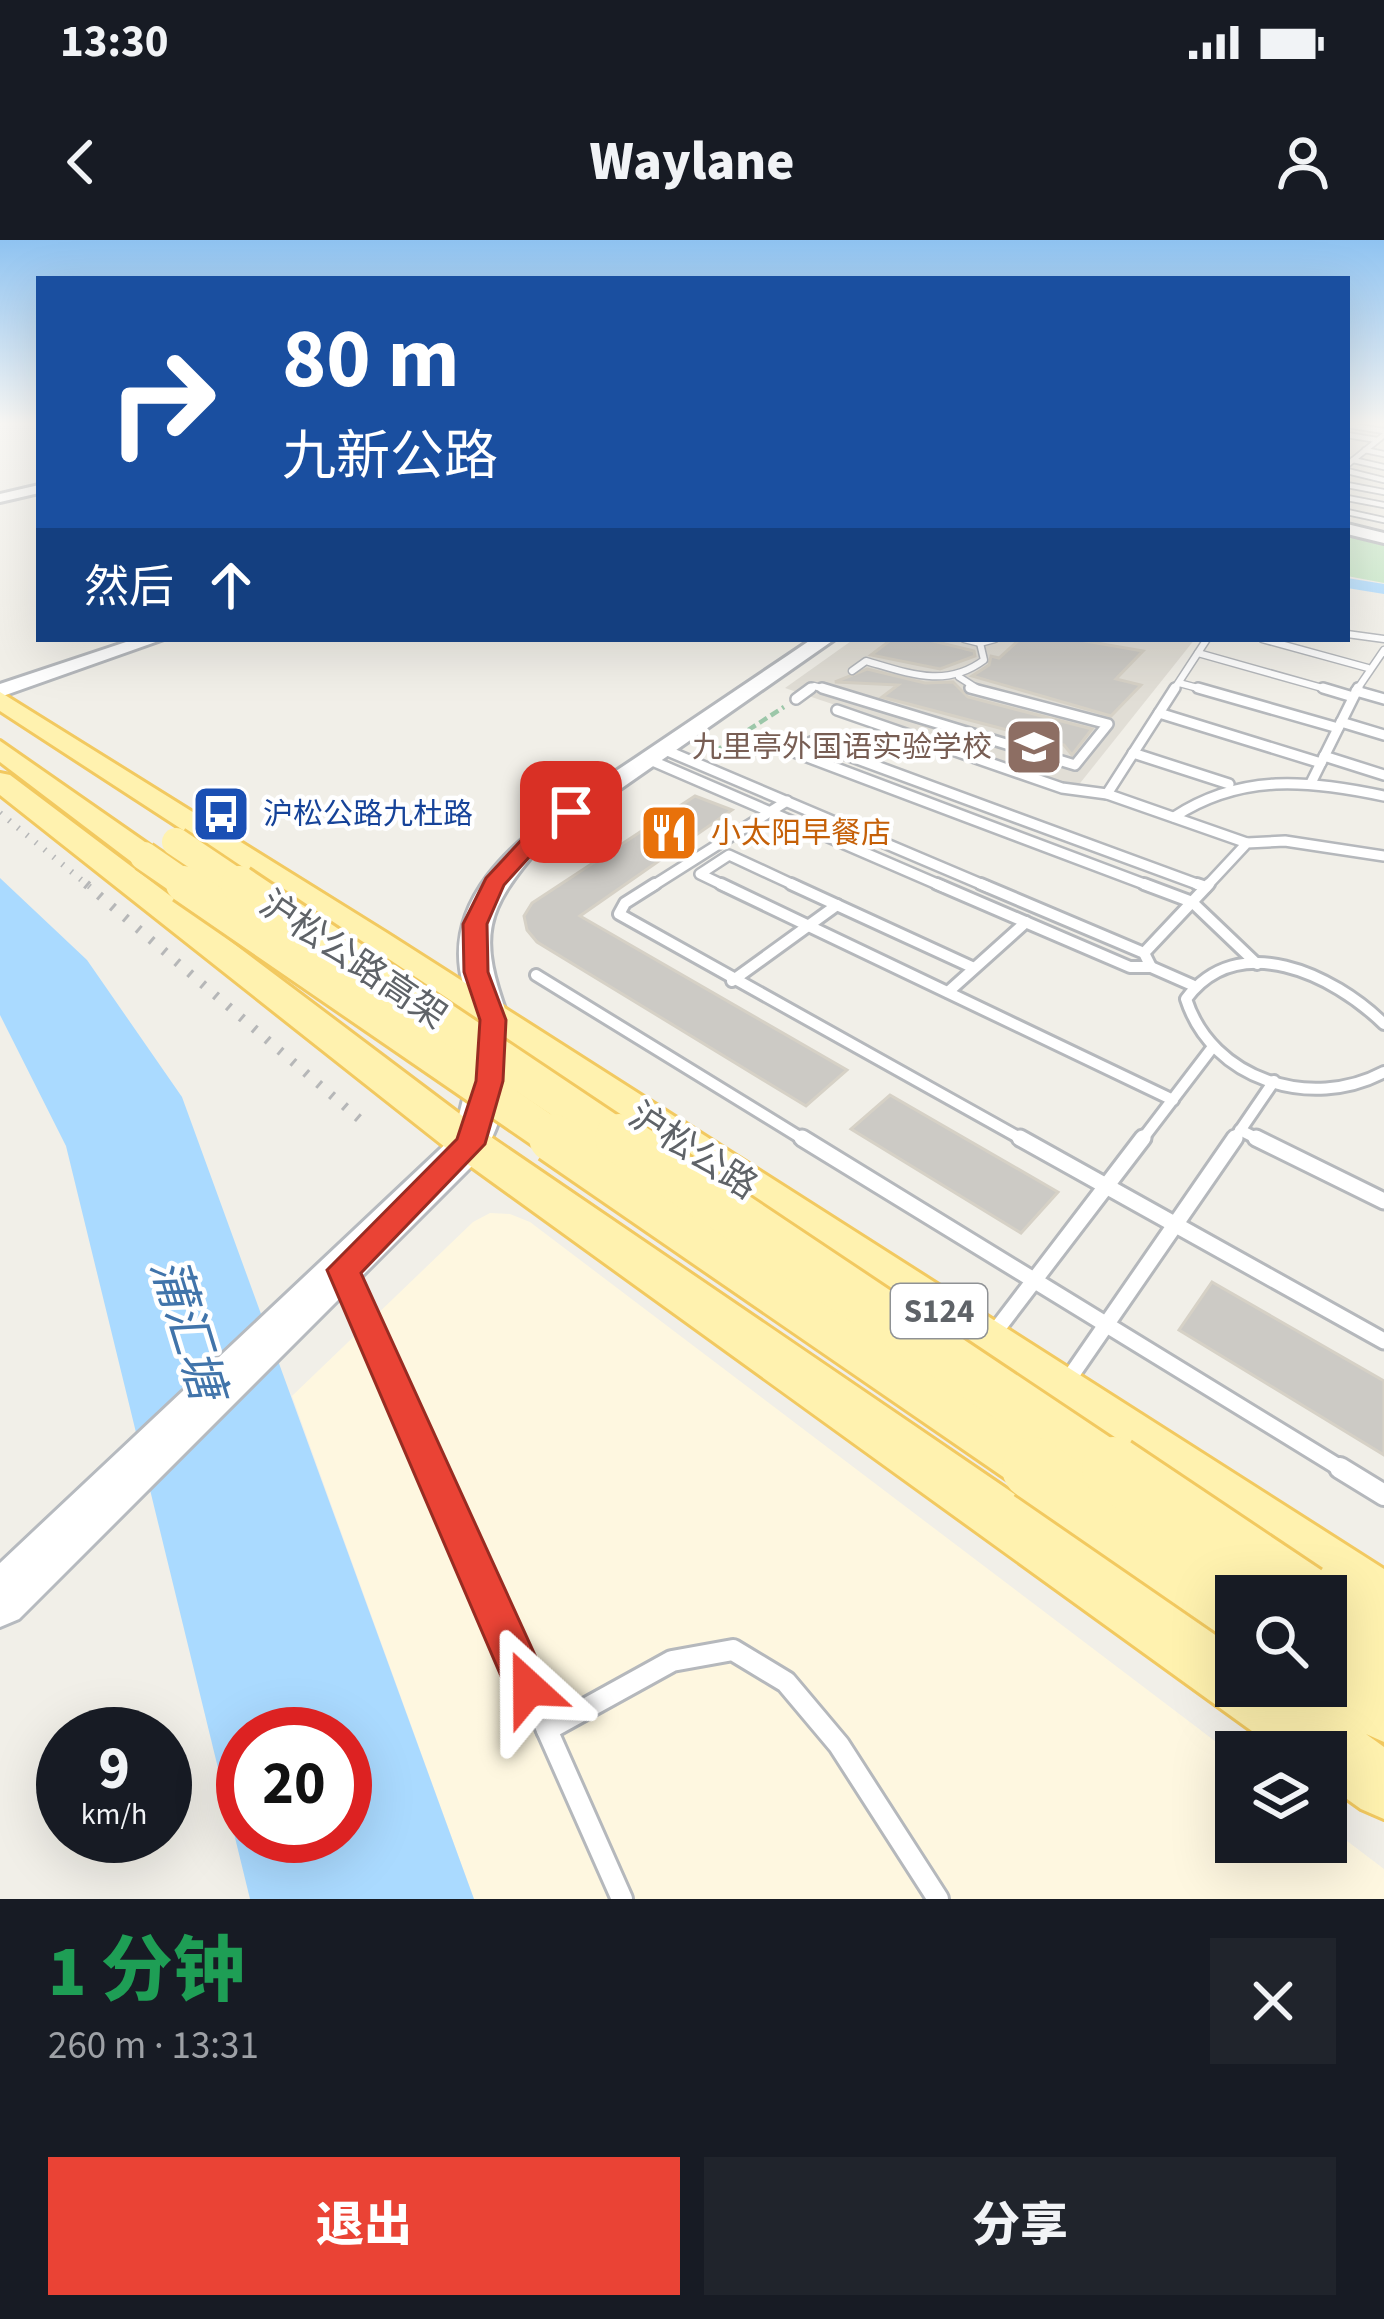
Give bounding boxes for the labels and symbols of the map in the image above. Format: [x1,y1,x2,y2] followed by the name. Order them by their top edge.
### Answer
[1003,716,1065,778] school or university icon: 九里亭外国语实验学校
[692,726,992,769] place label: 九里亭外国语实验学校
[520,761,622,863] pin
[190,783,252,845] bus stop icon: 沪松公路九杜路
[263,793,473,836] place label: 沪松公路九杜路
[638,802,700,864] restaurant icon: 小太阳早餐店
[711,812,891,855] place label: 小太阳早餐店
[249,878,457,1042] street label: 沪松公路高架
[619,1090,767,1212] street label: 沪松公路
[133,1250,243,1414] water label: 蒲汇塘
[891,1284,987,1338] road number: S124
[466,1625,592,1751] position arrow
[216,1707,372,1863] speed limit sign: 20

